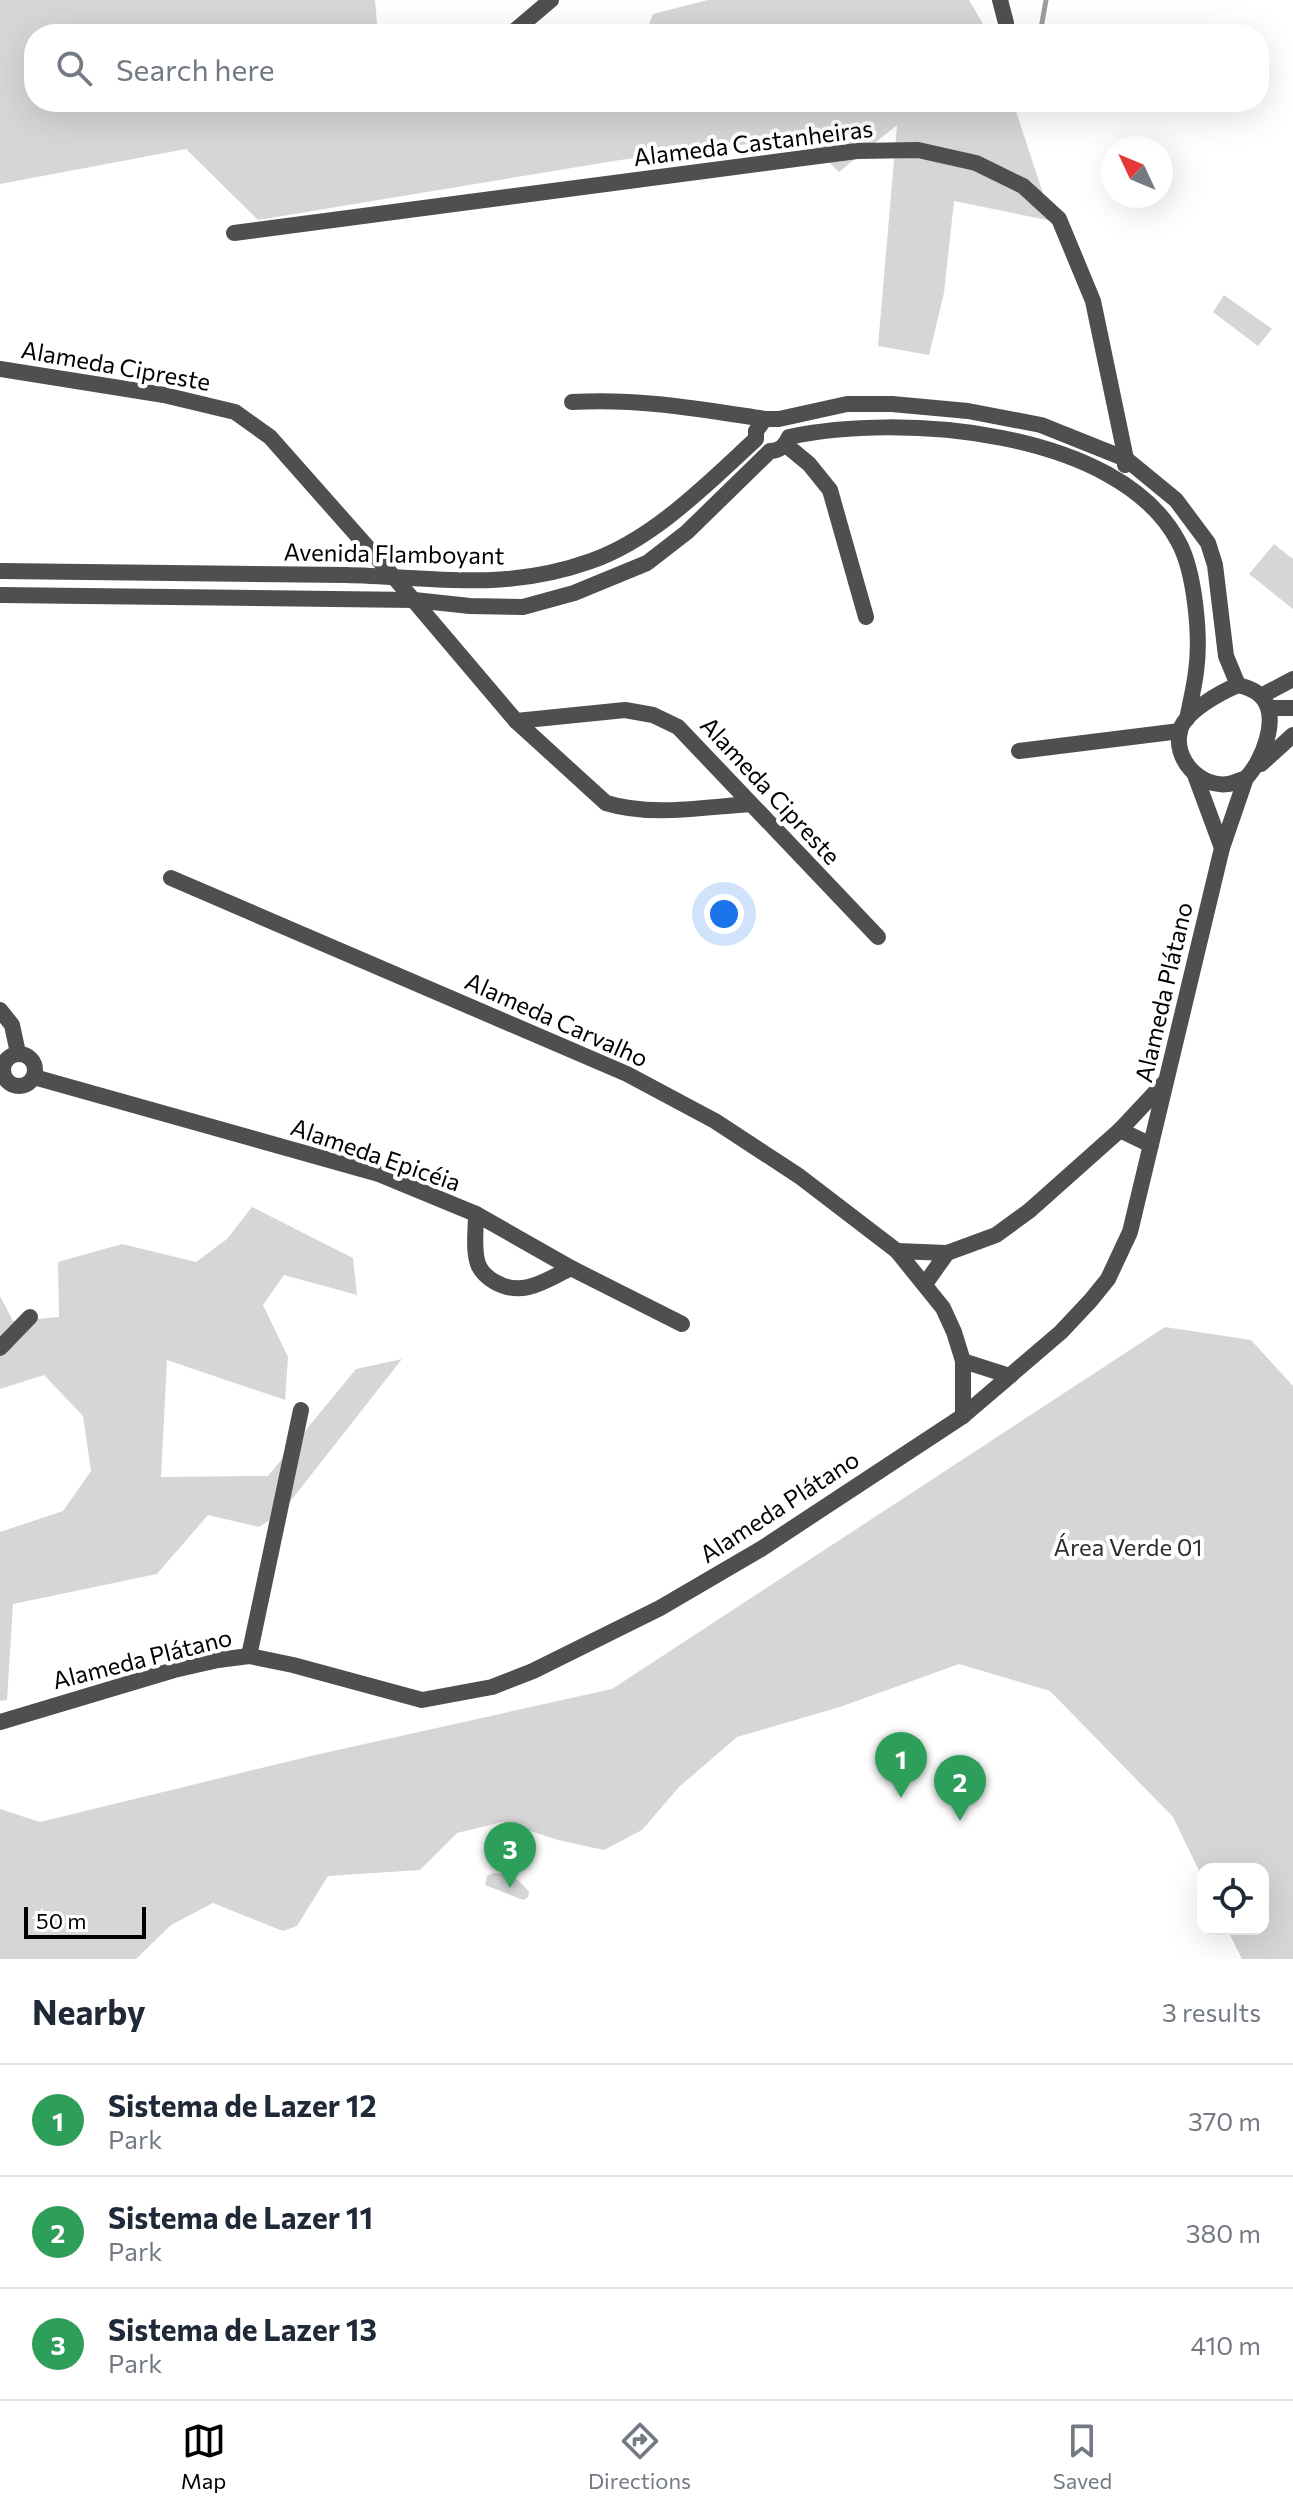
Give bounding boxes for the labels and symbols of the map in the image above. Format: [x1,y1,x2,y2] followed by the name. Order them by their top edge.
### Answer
[632,113,874,171] street label: Alameda Castanheiras
[1101,136,1173,208] north arrow
[19,334,213,396] street label: Alameda Cipreste
[283,537,505,569] street label: Avenida Flamboyant
[695,710,847,870] street label: Alameda Cipreste
[704,894,744,934] your location
[1128,899,1198,1085] street label: Alameda Plátano
[461,966,653,1072] street label: Alameda Carvalho
[287,1111,465,1197] street label: Alameda Epicéia
[694,1444,864,1568] street label: Alameda Plátano
[1053,1532,1203,1561] park label: Área Verde 01
[49,1622,235,1694] street label: Alameda Plátano
[875,1732,927,1798] pin: 1
[934,1755,986,1821] pin: 2
[484,1822,536,1888] pin: 3
[24,1903,146,1939] scale bar

